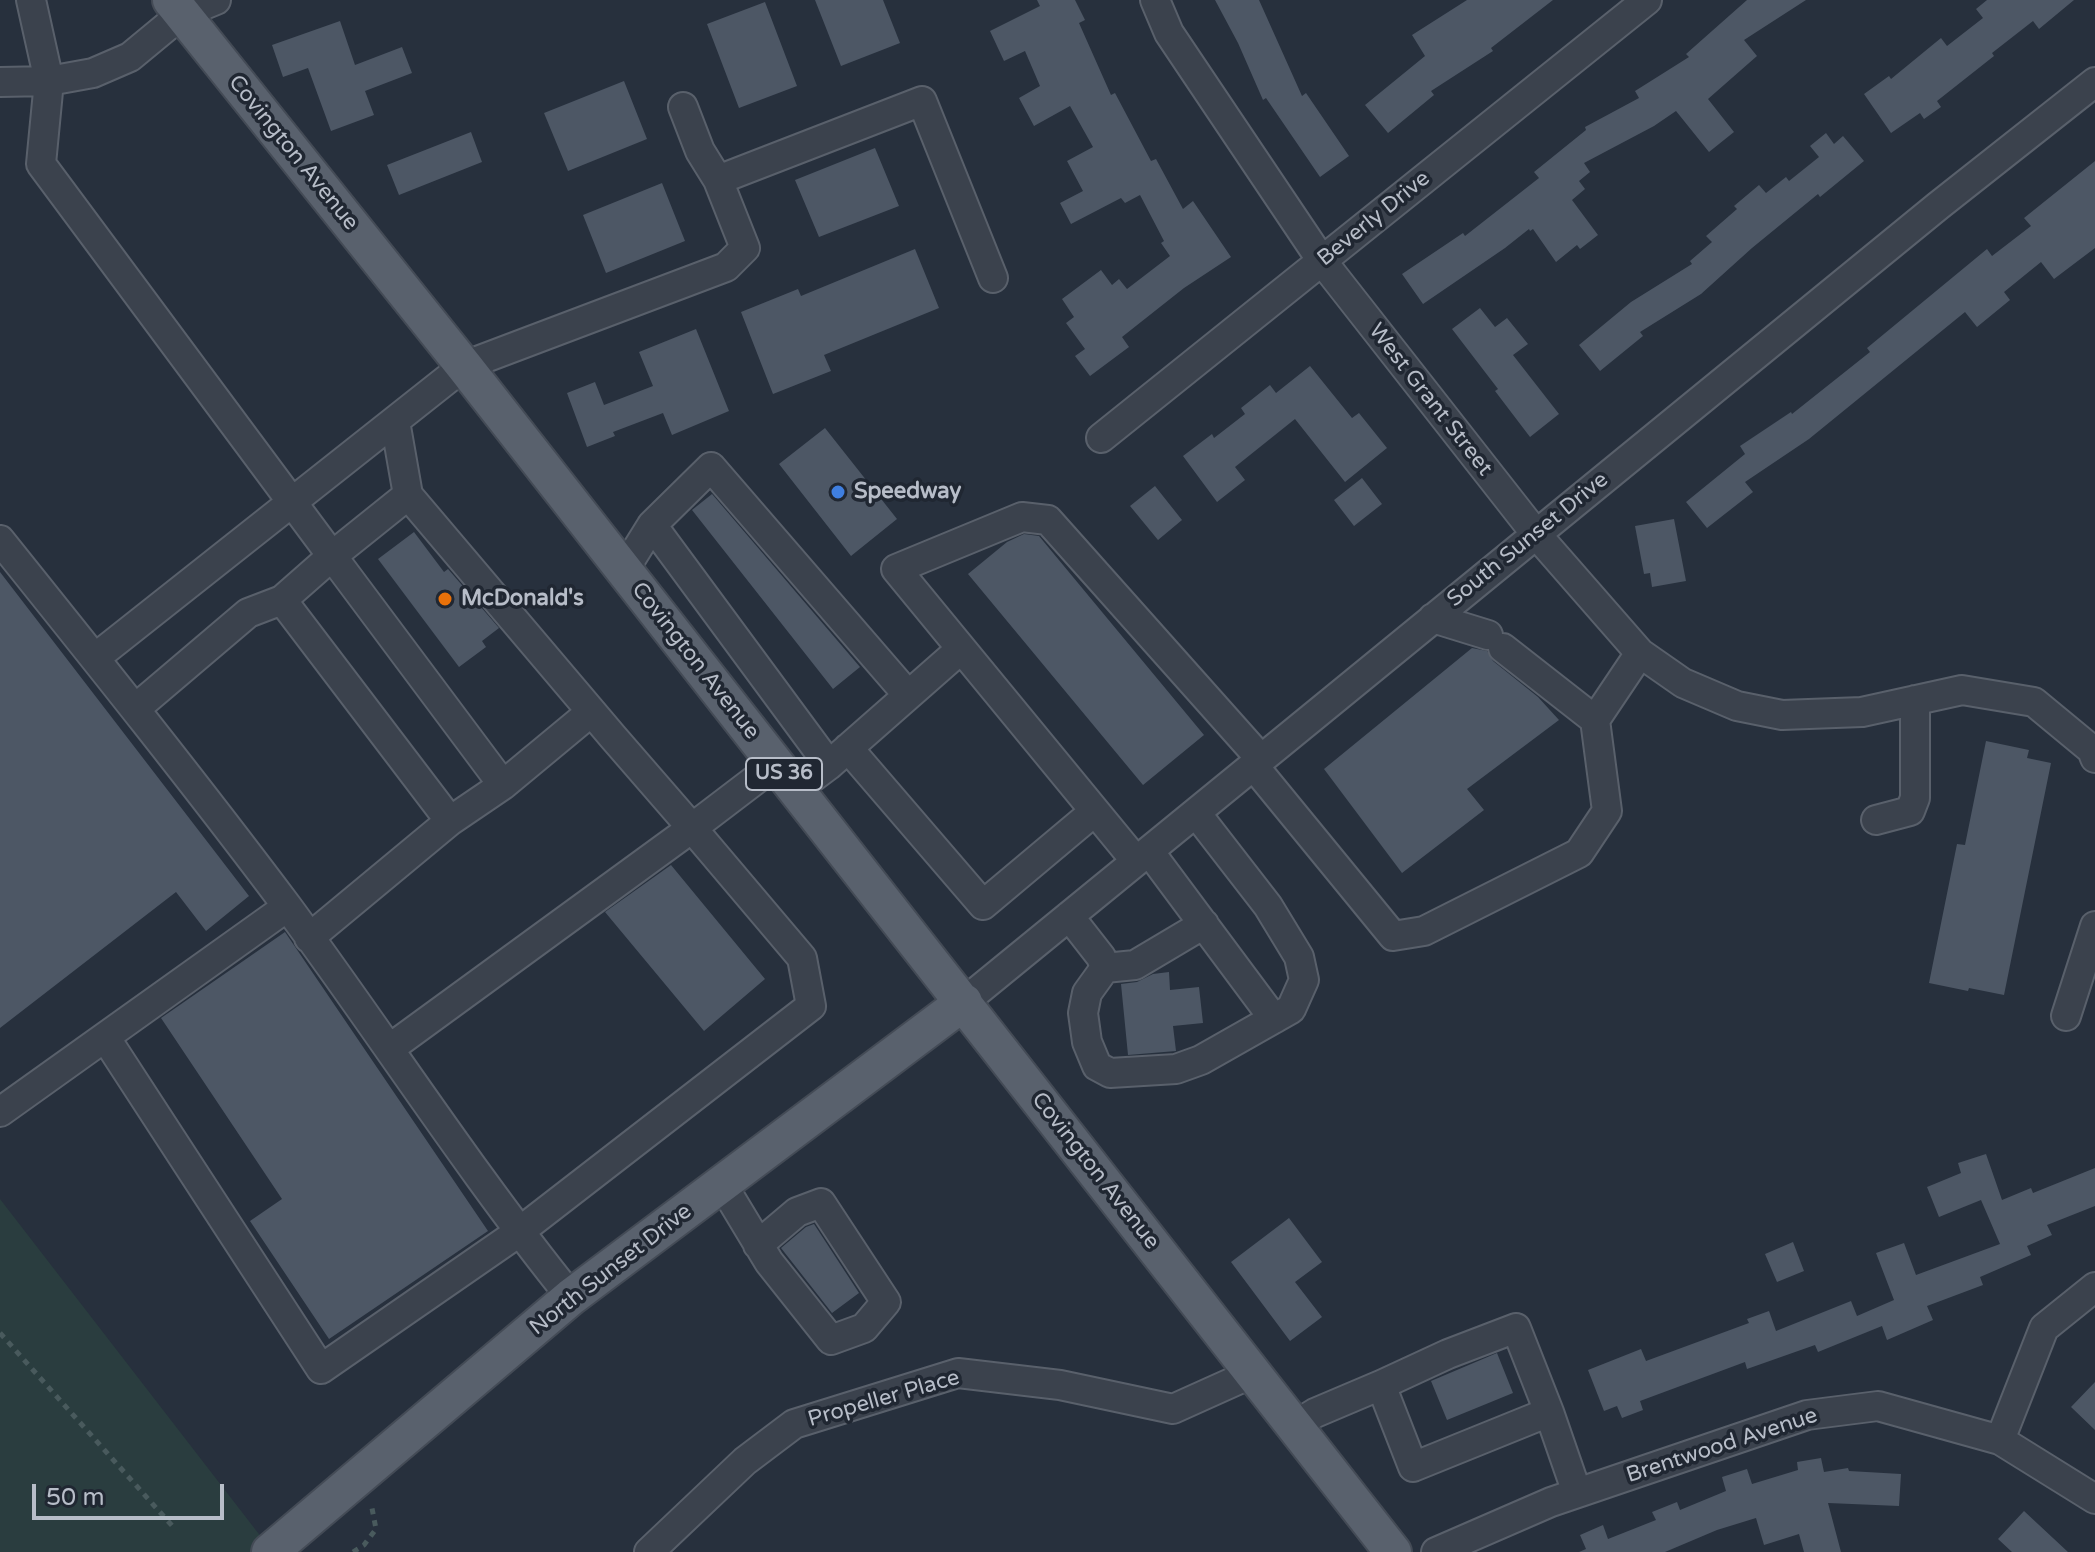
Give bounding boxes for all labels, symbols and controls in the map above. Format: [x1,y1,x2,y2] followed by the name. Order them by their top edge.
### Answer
[222,70,364,236] street label: Covington Avenue
[1312,166,1436,272] street label: Beverly Drive
[1362,319,1498,481] street label: West Grant Street
[1442,467,1614,613] street label: South Sunset Drive
[854,479,961,505] place label: Speedway
[829,483,847,501] marker: Speedway
[625,577,765,745] street label: Covington Avenue
[461,586,584,612] place label: McDonald's
[436,590,454,608] marker: McDonald's
[746,758,822,790] road number: US 36
[1025,1087,1165,1255] street label: Covington Avenue
[525,1199,697,1341] street label: North Sunset Drive
[805,1365,963,1433] street label: Propeller Place
[1623,1403,1821,1489] street label: Brentwood Avenue
[36,1468,228,1518] scale bar
[46,1483,104,1512] text: 50 m

